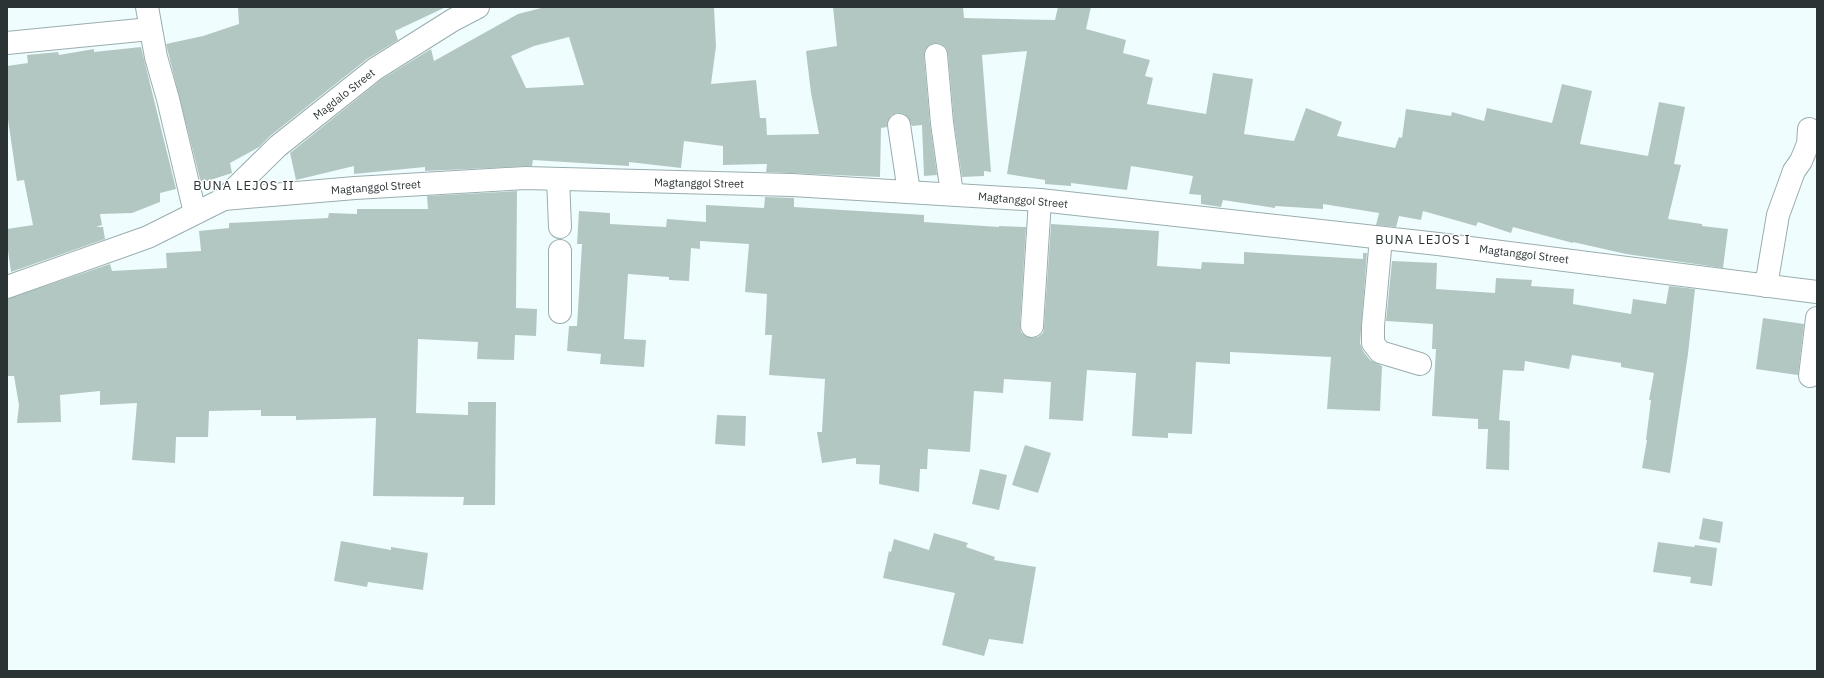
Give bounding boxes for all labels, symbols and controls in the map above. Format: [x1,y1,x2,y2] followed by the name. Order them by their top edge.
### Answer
[310,65,378,123] street label: Magdalo Street
[654,175,744,191] street label: Magtanggol Street
[193,177,295,194] district label: BUNA LEJOS II
[331,177,422,197] street label: Magtanggol Street
[978,189,1069,211] street label: Magtanggol Street
[1375,231,1471,248] district label: BUNA LEJOS I
[1478,242,1570,266] street label: Magtanggol Street

